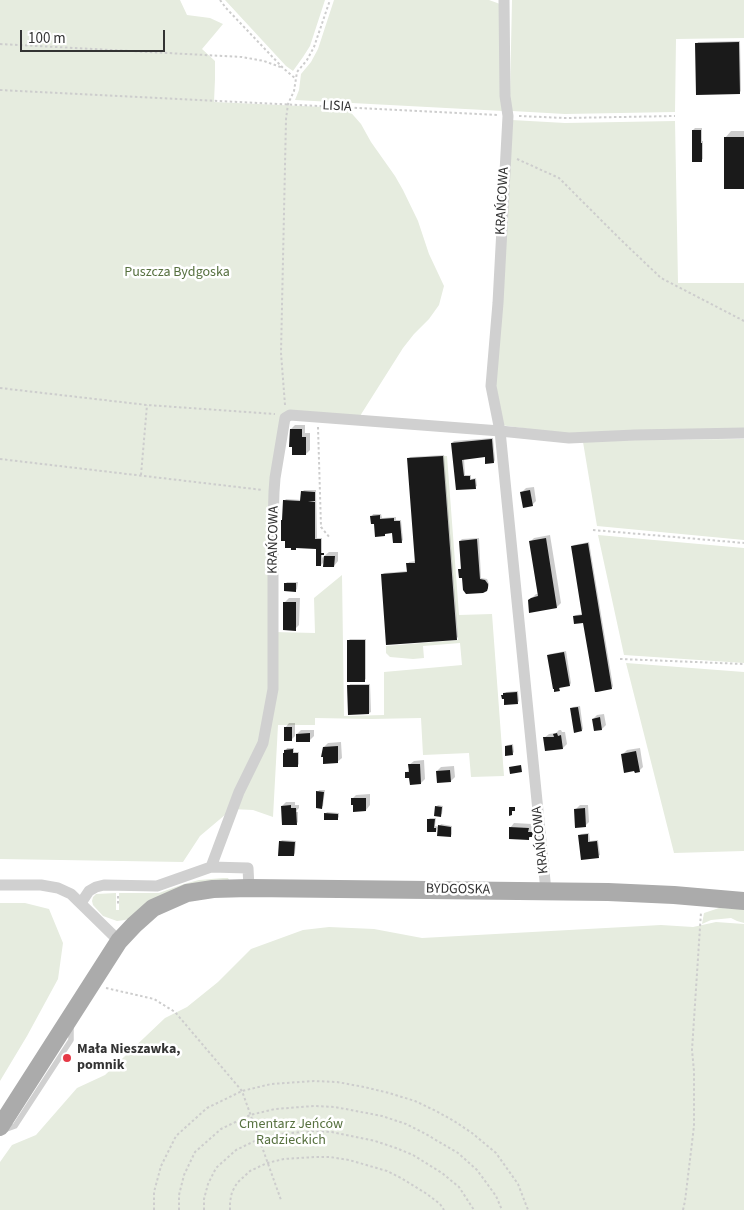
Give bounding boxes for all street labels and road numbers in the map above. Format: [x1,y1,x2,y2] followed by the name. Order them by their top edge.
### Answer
[322,98,352,116] street label: LISIA
[493,167,513,235] street label: KRAŃCOWA
[265,506,283,574] street label: KRAŃCOWA
[529,805,553,875] street label: KRAŃCOWA
[426,881,490,899] street label: BYDGOSKA

